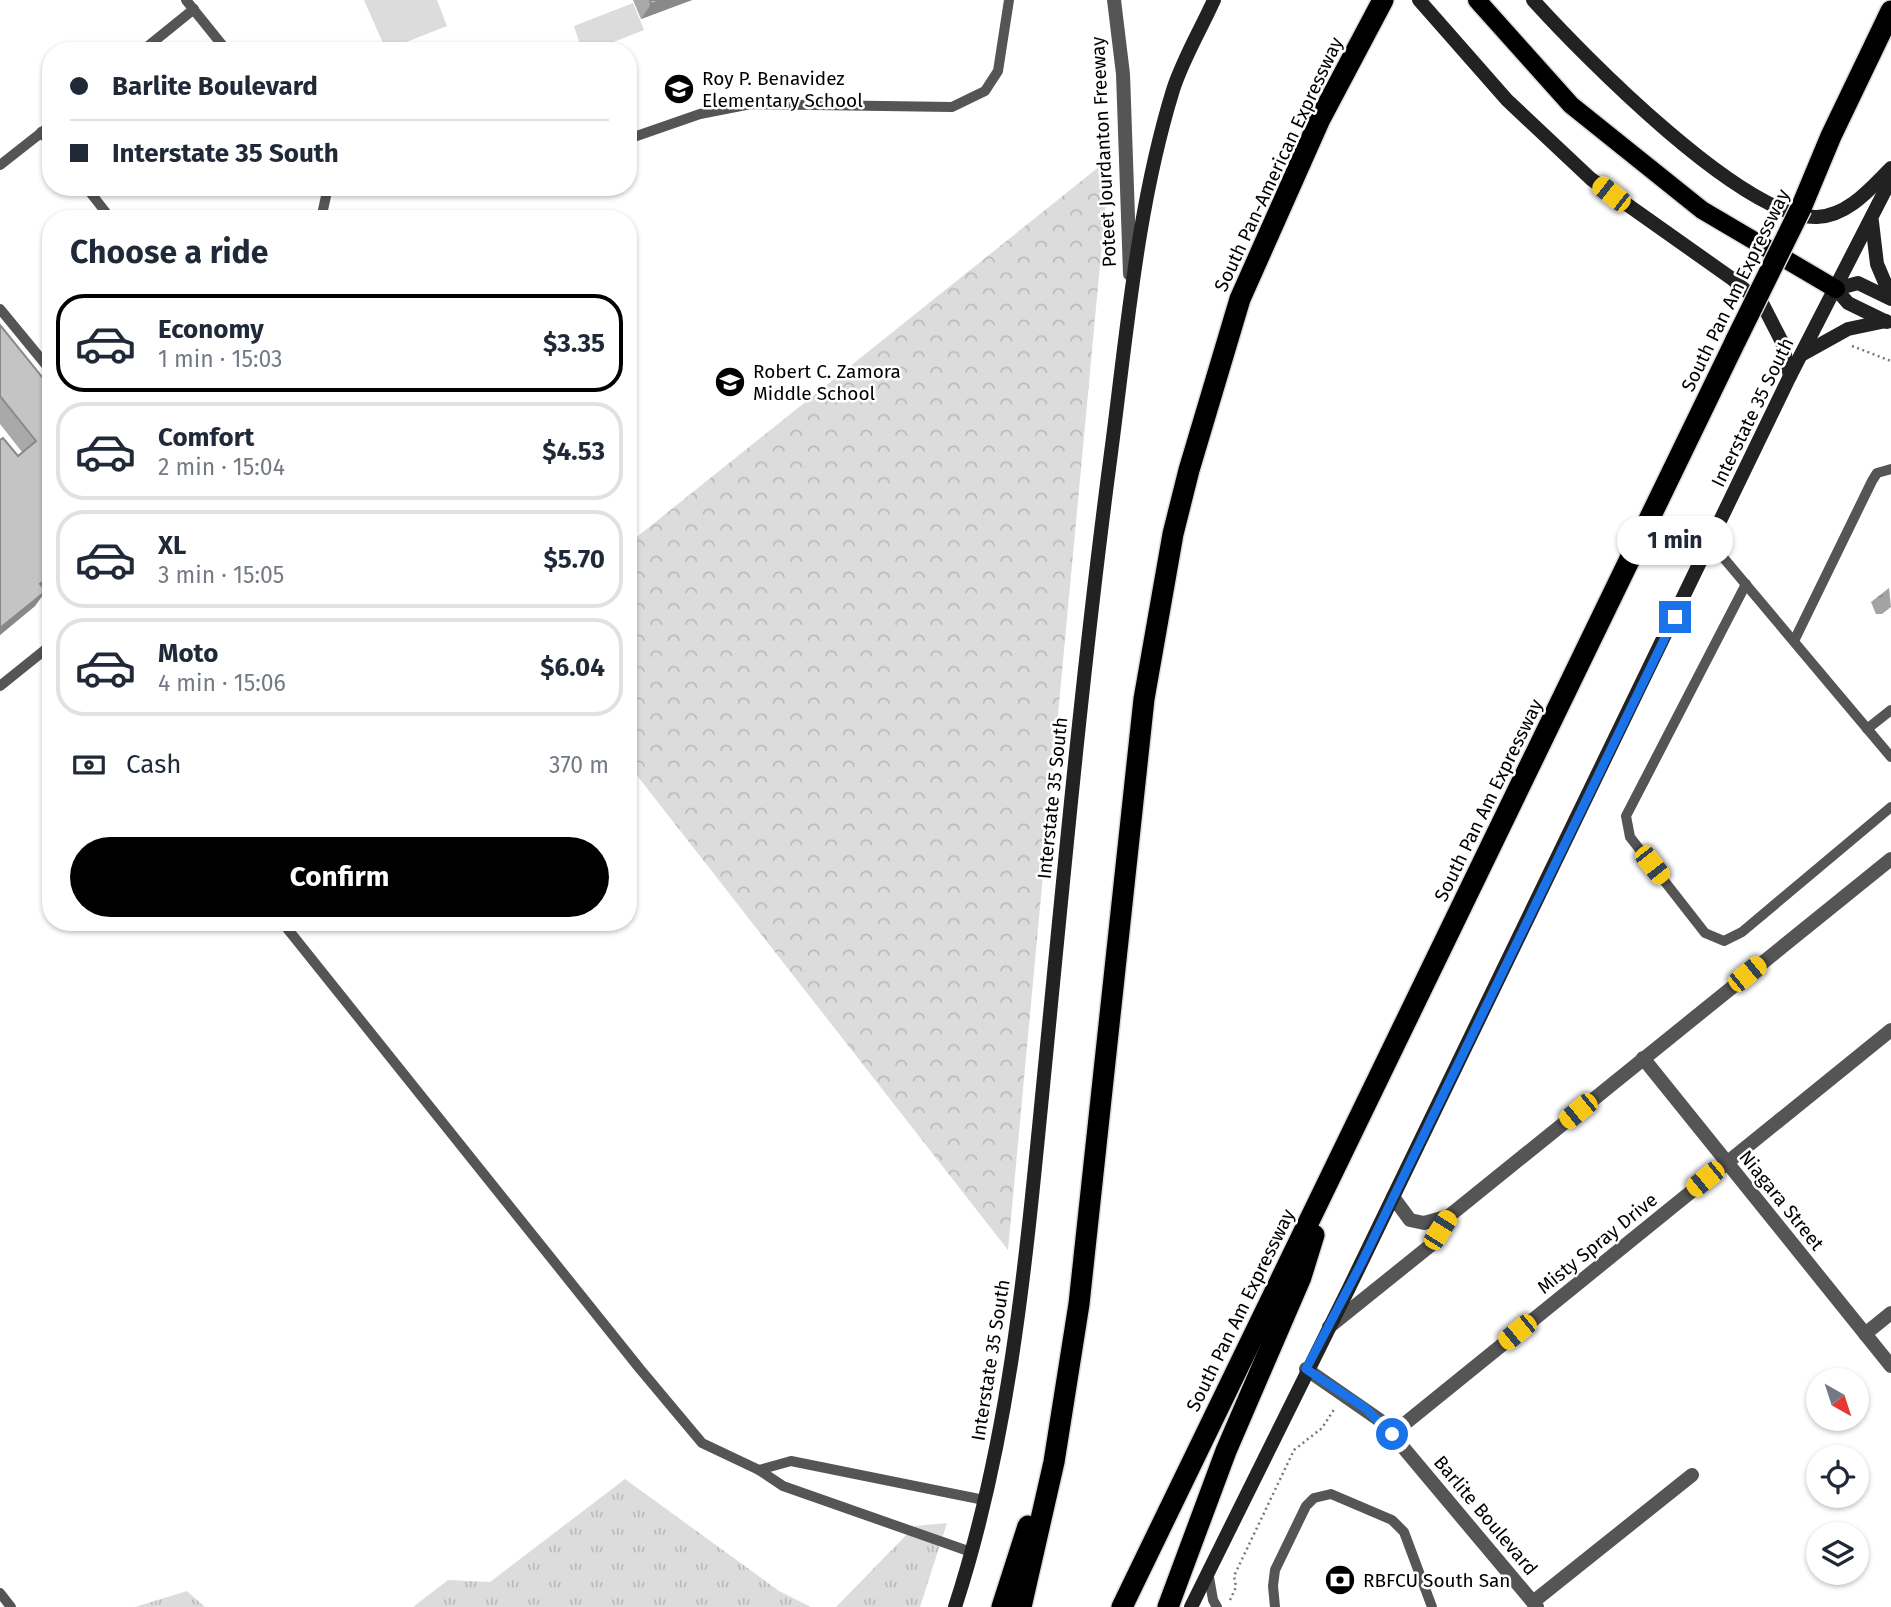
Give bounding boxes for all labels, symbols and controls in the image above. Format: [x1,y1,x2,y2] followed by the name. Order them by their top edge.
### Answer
[1209,33,1348,295] street label: South Pan-American Expressway
[1086,35,1121,268] street label: Poteet Jourdanton Freeway
[702,67,863,112] place label: Roy P. Benavidez Elementary School
[112,71,318,102] text: Barlite Boulevard
[662,72,696,106] school or university icon: Roy P. Benavidez Elementary School
[112,138,339,169] text: Interstate 35 South
[1588,173,1635,215] car
[1676,185,1795,395] street label: South Pan Am Expressway
[70,233,268,271] text: Choose a ride
[74,312,137,375] icon: car
[158,314,264,345] text: Economy
[543,328,605,359] text: $3.35
[1706,334,1799,491] street label: Interstate 35 South
[158,345,283,373] text: 1 min · 15:03
[753,360,901,405] place label: Robert C. Zamora Middle School
[713,365,747,399] school or university icon: Robert C. Zamora Middle School
[74,420,137,483] icon: car
[158,422,254,453] text: Comfort
[542,436,605,467] text: $4.53
[158,453,285,481] text: 2 min · 15:04
[1617,516,1733,564] callout: 1 min
[1647,526,1703,554] text: 1 min
[74,528,137,591] icon: car
[158,530,186,561] text: XL
[543,544,605,575] text: $5.70
[158,561,284,589] text: 3 min · 15:05
[1659,601,1691,633] route end
[74,636,137,699] icon: car
[158,638,218,669] text: Moto
[540,652,605,683] text: $6.04
[158,669,286,697] text: 4 min · 15:06
[1429,695,1548,905] street label: South Pan Am Expressway
[1033,716,1072,880] street label: Interstate 35 South
[70,746,108,784] icon: cash
[126,749,182,780] text: Cash
[549,751,609,779] text: 370 m
[70,837,609,917] button: Confirm
[1631,842,1674,888] car
[1725,953,1770,995] car
[1556,1090,1601,1132] car
[1734,1146,1829,1255] street label: Niagara Street
[1683,1158,1728,1200] car
[1533,1188,1662,1299] street label: Misty Spray Drive
[1181,1205,1300,1415] street label: South Pan Am Expressway
[1420,1207,1461,1253] car
[966,1278,1015,1442] street label: Interstate 35 South
[1495,1311,1540,1353] car
[1806,1368,1869,1432] north arrow
[1806,1368,1869,1585] map controls
[1376,1418,1408,1450] route start
[1806,1445,1869,1508] button: locate
[1429,1451,1542,1580] street label: Barlite Boulevard
[1806,1522,1869,1585] button: layers
[1323,1563,1357,1597] bank icon: RBFCU South San
[1363,1569,1510,1592] place label: RBFCU South San

